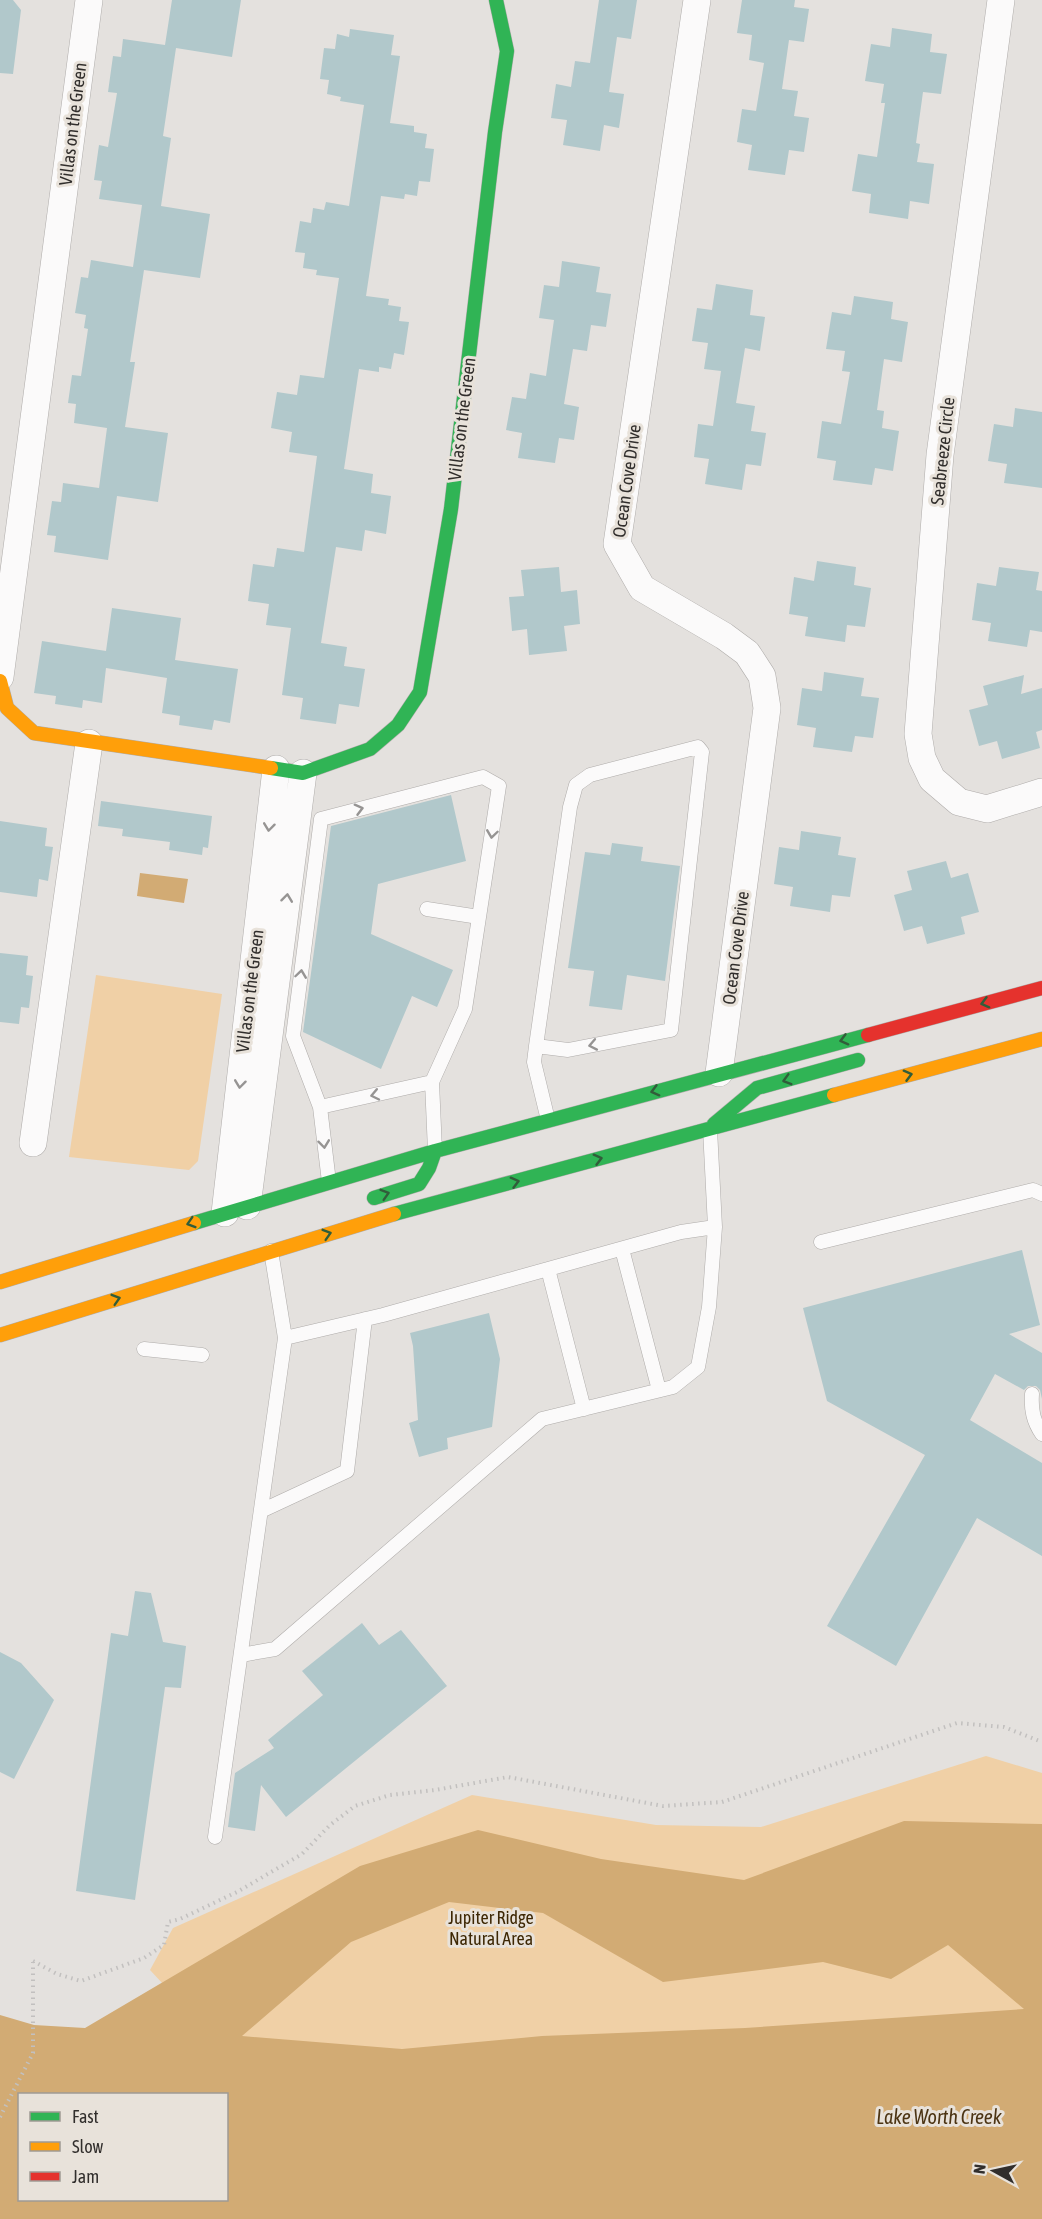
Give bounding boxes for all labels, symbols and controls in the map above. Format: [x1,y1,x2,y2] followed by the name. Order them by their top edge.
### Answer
[55,61,90,187] street label: Villas on the Green
[444,356,479,482] street label: Villas on the Green
[926,396,959,506] street label: Seabreeze Circle
[608,423,645,539] street label: Ocean Cove Drive
[354,804,364,817] one-way arrow
[263,823,276,832] one-way arrow
[487,829,499,839] one-way arrow
[718,890,753,1006] street label: Ocean Cove Drive
[280,894,292,903] one-way arrow
[232,928,267,1054] street label: Villas on the Green
[294,969,306,978] one-way arrow
[981,996,991,1008] one-way arrow
[839,1033,849,1046] one-way arrow
[588,1038,598,1051] one-way arrow
[902,1070,913,1082] one-way arrow
[782,1073,792,1085] one-way arrow
[234,1079,246,1088] one-way arrow
[650,1083,660,1096] one-way arrow
[370,1088,380,1101] one-way arrow
[318,1140,330,1149] one-way arrow
[592,1154,602,1167] one-way arrow
[509,1177,519,1189] one-way arrow
[379,1189,390,1201] one-way arrow
[186,1216,197,1228] one-way arrow
[321,1229,332,1241] one-way arrow
[110,1294,121,1306] one-way arrow
[448,1907,534,1949] park label: Jupiter Ridge Natural Area
[18,2093,228,2201] legend
[876,2105,1002,2128] water label: Lake Worth Creek
[72,2106,99,2127] text: Fast
[72,2136,103,2157] text: Slow
[964,2141,1024,2201] north arrow
[970,2163,989,2175] text: N
[72,2166,99,2187] text: Jam

